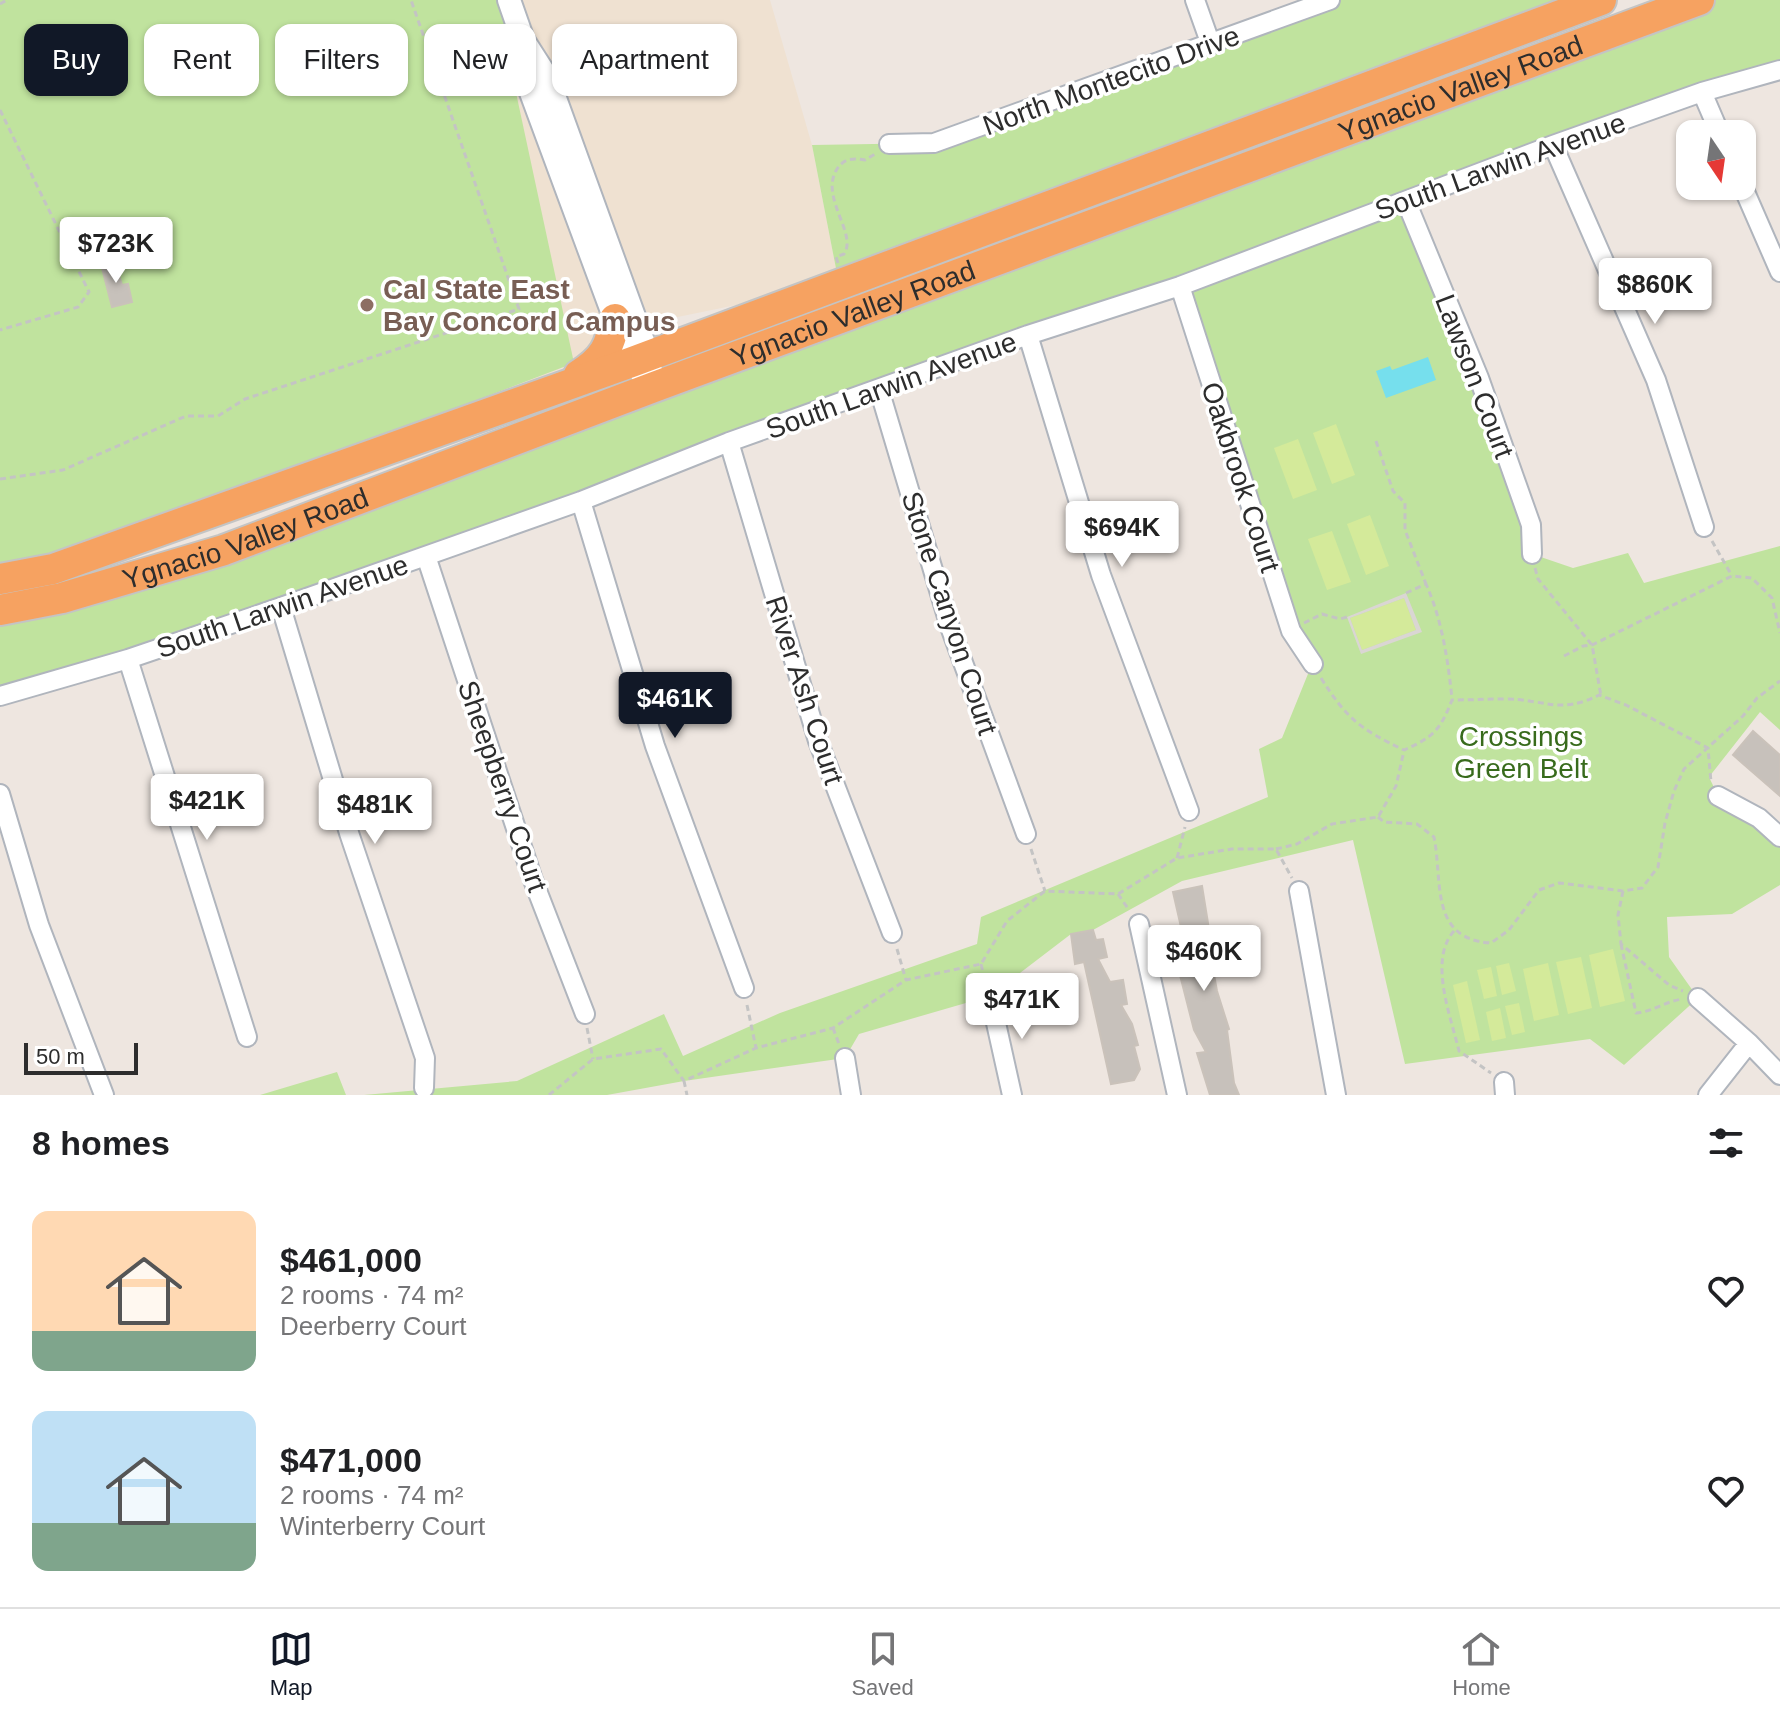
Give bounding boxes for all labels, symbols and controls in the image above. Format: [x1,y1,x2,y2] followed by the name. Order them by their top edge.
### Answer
[979,20,1244,141] street label: North Montecito Drive
[24,24,128,96] chip: Buy
[144,24,259,96] chip: Rent
[275,24,408,96] chip: Filters
[424,24,536,96] chip: New
[552,24,737,96] chip: Apartment
[1334,29,1587,148] street label: Ygnacio Valley Road
[1371,107,1630,226] street label: South Larwin Avenue
[1676,120,1756,200] north arrow
[1676,120,1756,200] map controls
[60,217,172,285] pin: $723K
[78,228,154,258] text: $723K
[727,254,979,373] street label: Ygnacio Valley Road
[1599,258,1711,326] pin: $860K
[1617,269,1693,299] text: $860K
[383,274,676,337] place label: Cal State East Bay Concord Campus
[1429,290,1520,463] street label: Lawson Court
[358,296,376,314] marker: Cal State East Bay Concord Campus
[762,326,1021,445] street label: South Larwin Avenue
[1195,378,1286,576] street label: Oakbrook Court
[119,482,373,595] street label: Ygnacio Valley Road
[896,488,1004,739] street label: Stone Canyon Court
[1066,501,1178,569] pin: $694K
[1084,512,1160,542] text: $694K
[152,549,412,664] street label: South Larwin Avenue
[759,592,850,788] street label: River Ash Court
[619,672,731,740] pin: $461K
[452,677,553,896] street label: Sheepberry Court
[637,683,713,713] text: $461K
[1454,721,1588,784] park label: Crossings Green Belt
[151,774,263,842] pin: $421K
[319,778,431,846] pin: $481K
[169,785,245,815] text: $421K
[337,789,413,819] text: $481K
[1148,925,1260,993] pin: $460K
[1166,936,1242,966] text: $460K
[966,973,1078,1041] pin: $471K
[984,984,1060,1014] text: $471K
[24,1039,138,1075] scale bar
[36,1044,85,1069] text: 50 m
[1704,1121,1748,1165] icon: filters
[32,1124,170,1162] text: 8 homes
[280,1241,422,1279] text: $461,000
[96,1243,192,1339] icon: home
[1704,1269,1748,1313] icon: heart
[280,1280,464,1310] text: 2 rooms · 74 m²
[280,1311,466,1341] text: Deerberry Court
[280,1441,422,1479] text: $471,000
[96,1443,192,1539] icon: home
[1704,1469,1748,1513] icon: heart
[280,1480,464,1510] text: 2 rooms · 74 m²
[280,1511,485,1541] text: Winterberry Court
[269,1627,313,1701] tab: Map
[851,1627,914,1701] tab: Saved
[1452,1627,1511,1701] tab: Home

